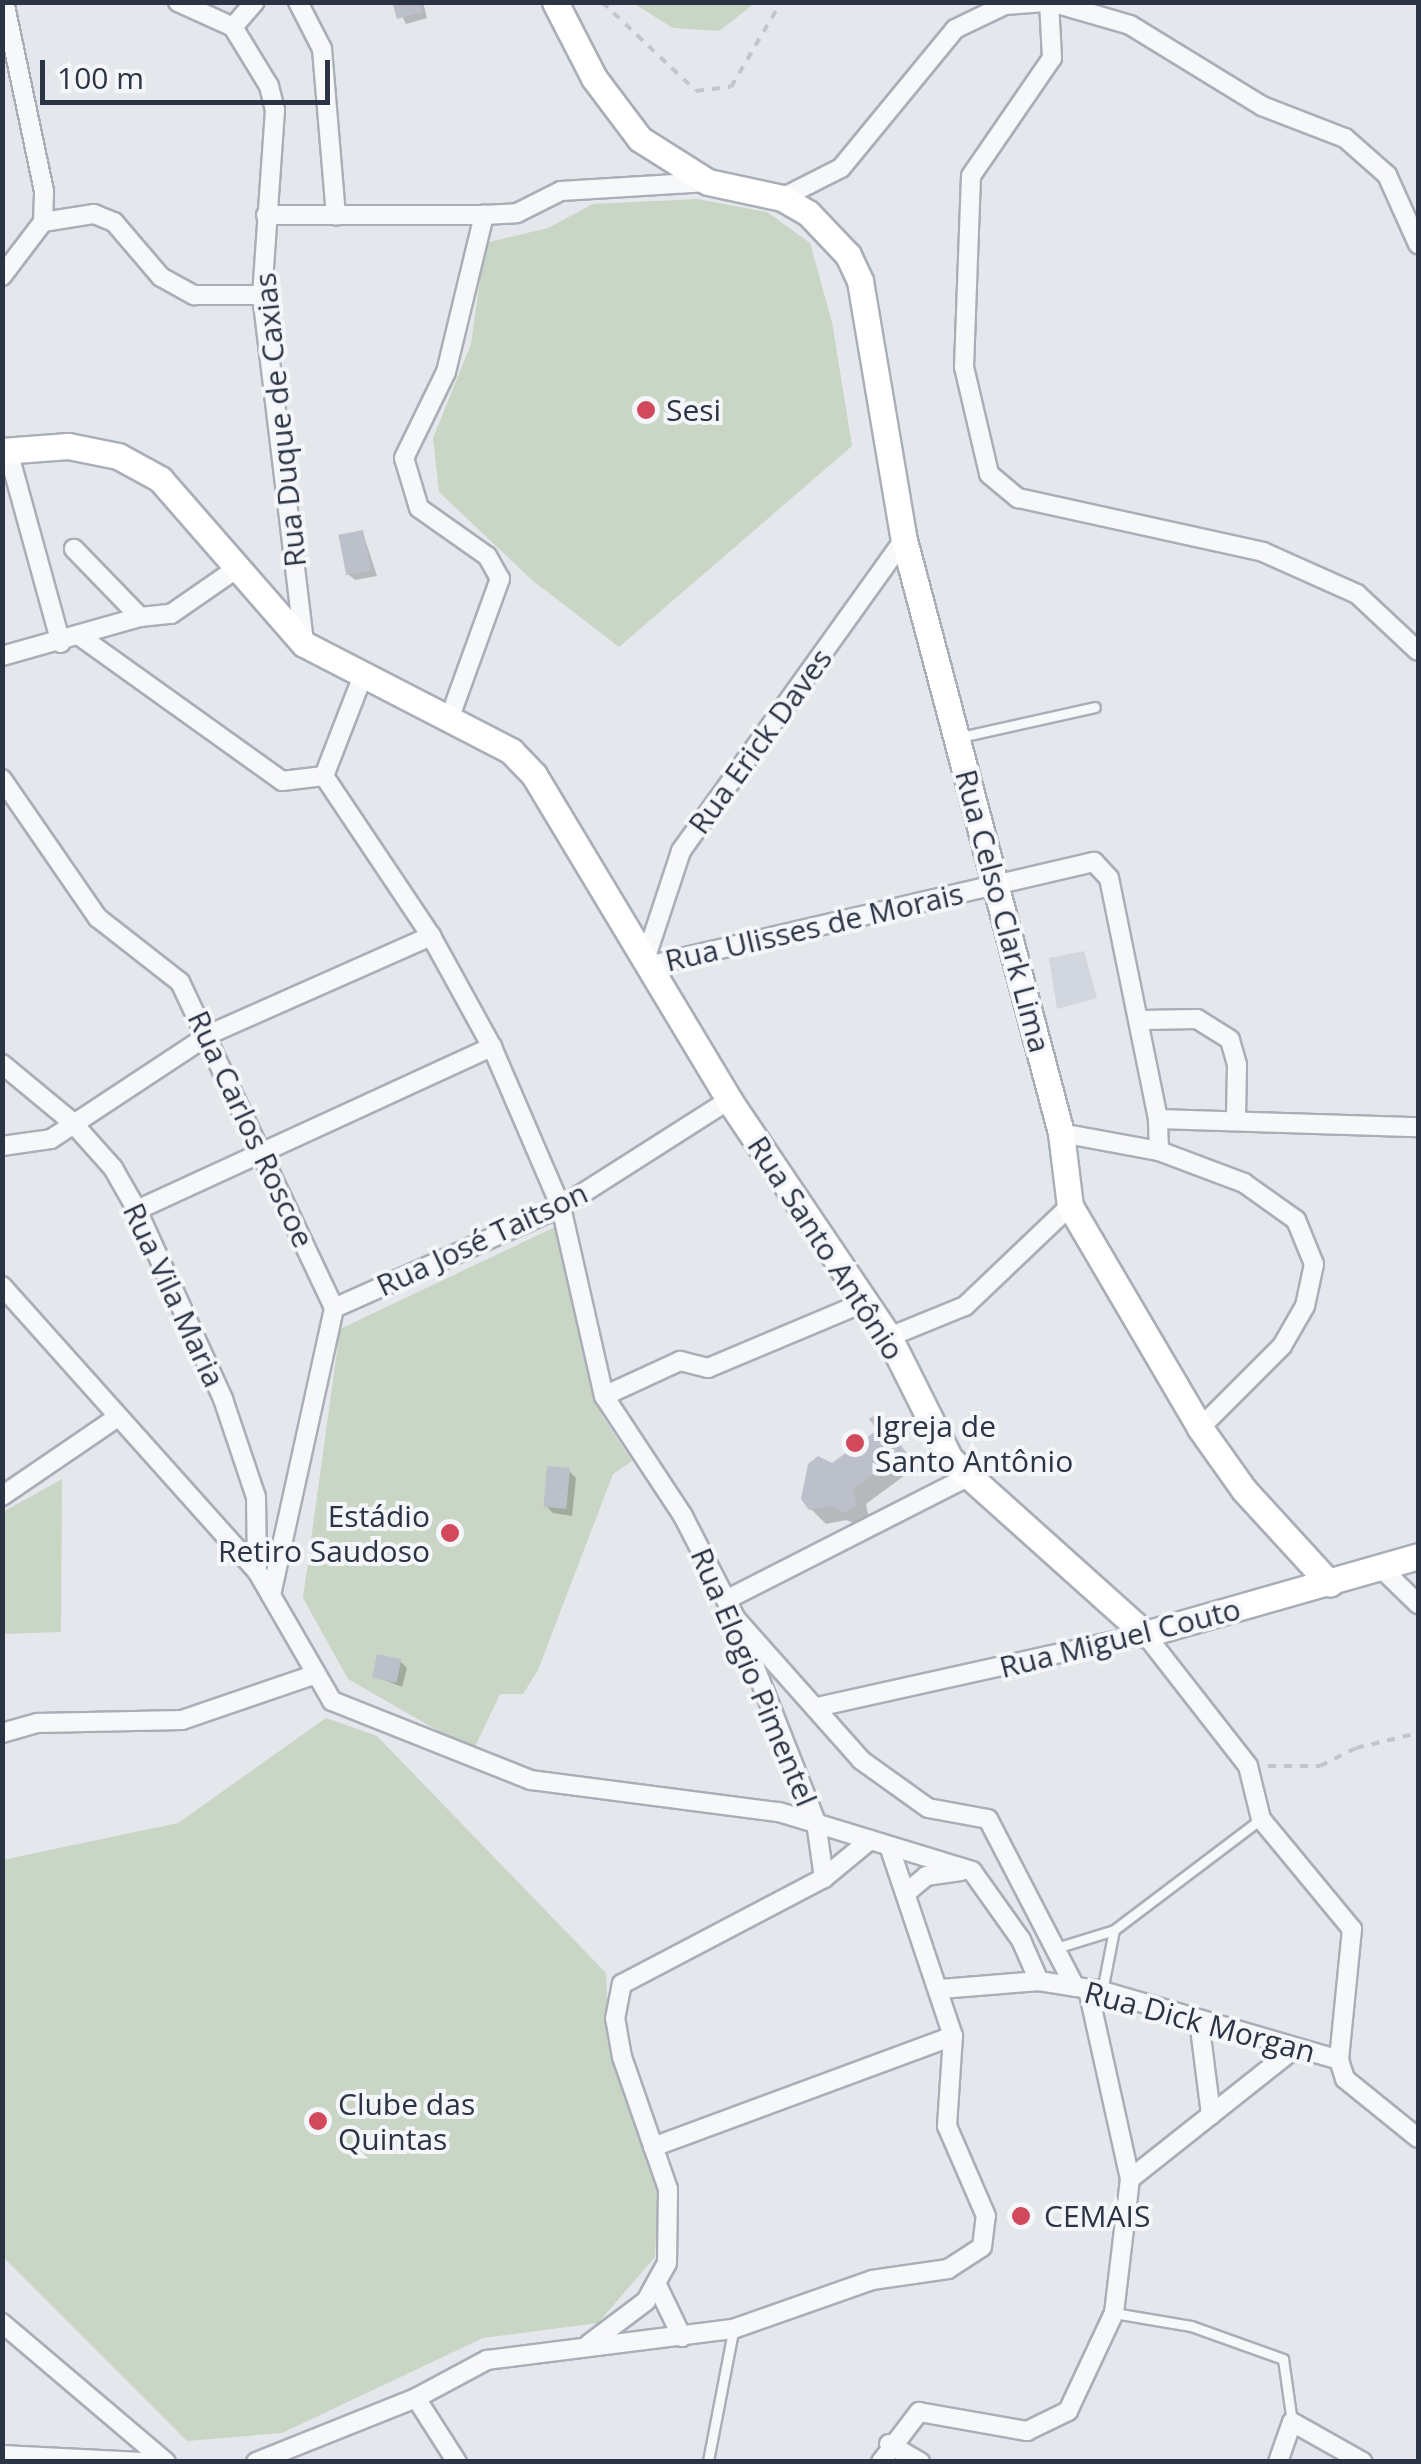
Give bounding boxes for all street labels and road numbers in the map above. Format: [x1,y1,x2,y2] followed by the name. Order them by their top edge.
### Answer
[247,271,313,569] street label: Rua Duque de Caxias
[681,641,839,841] street label: Rua Erick Daves
[948,766,1058,1056] street label: Rua Celso Clark Lima
[661,875,967,979] street label: Rua Ulisses de Morais
[180,1005,322,1253] street label: Rua Carlos Roscoe
[740,1129,912,1367] street label: Rua Santo Antônio
[371,1174,593,1304] street label: Rua José Taitson
[116,1197,232,1393] street label: Rua Vila Maria
[683,1542,825,1812] street label: Rua Elogio Pimentel
[996,1591,1244,1685] street label: Rua Miguel Couto
[1081,1974,1319,2070] street label: Rua Dick Morgan

